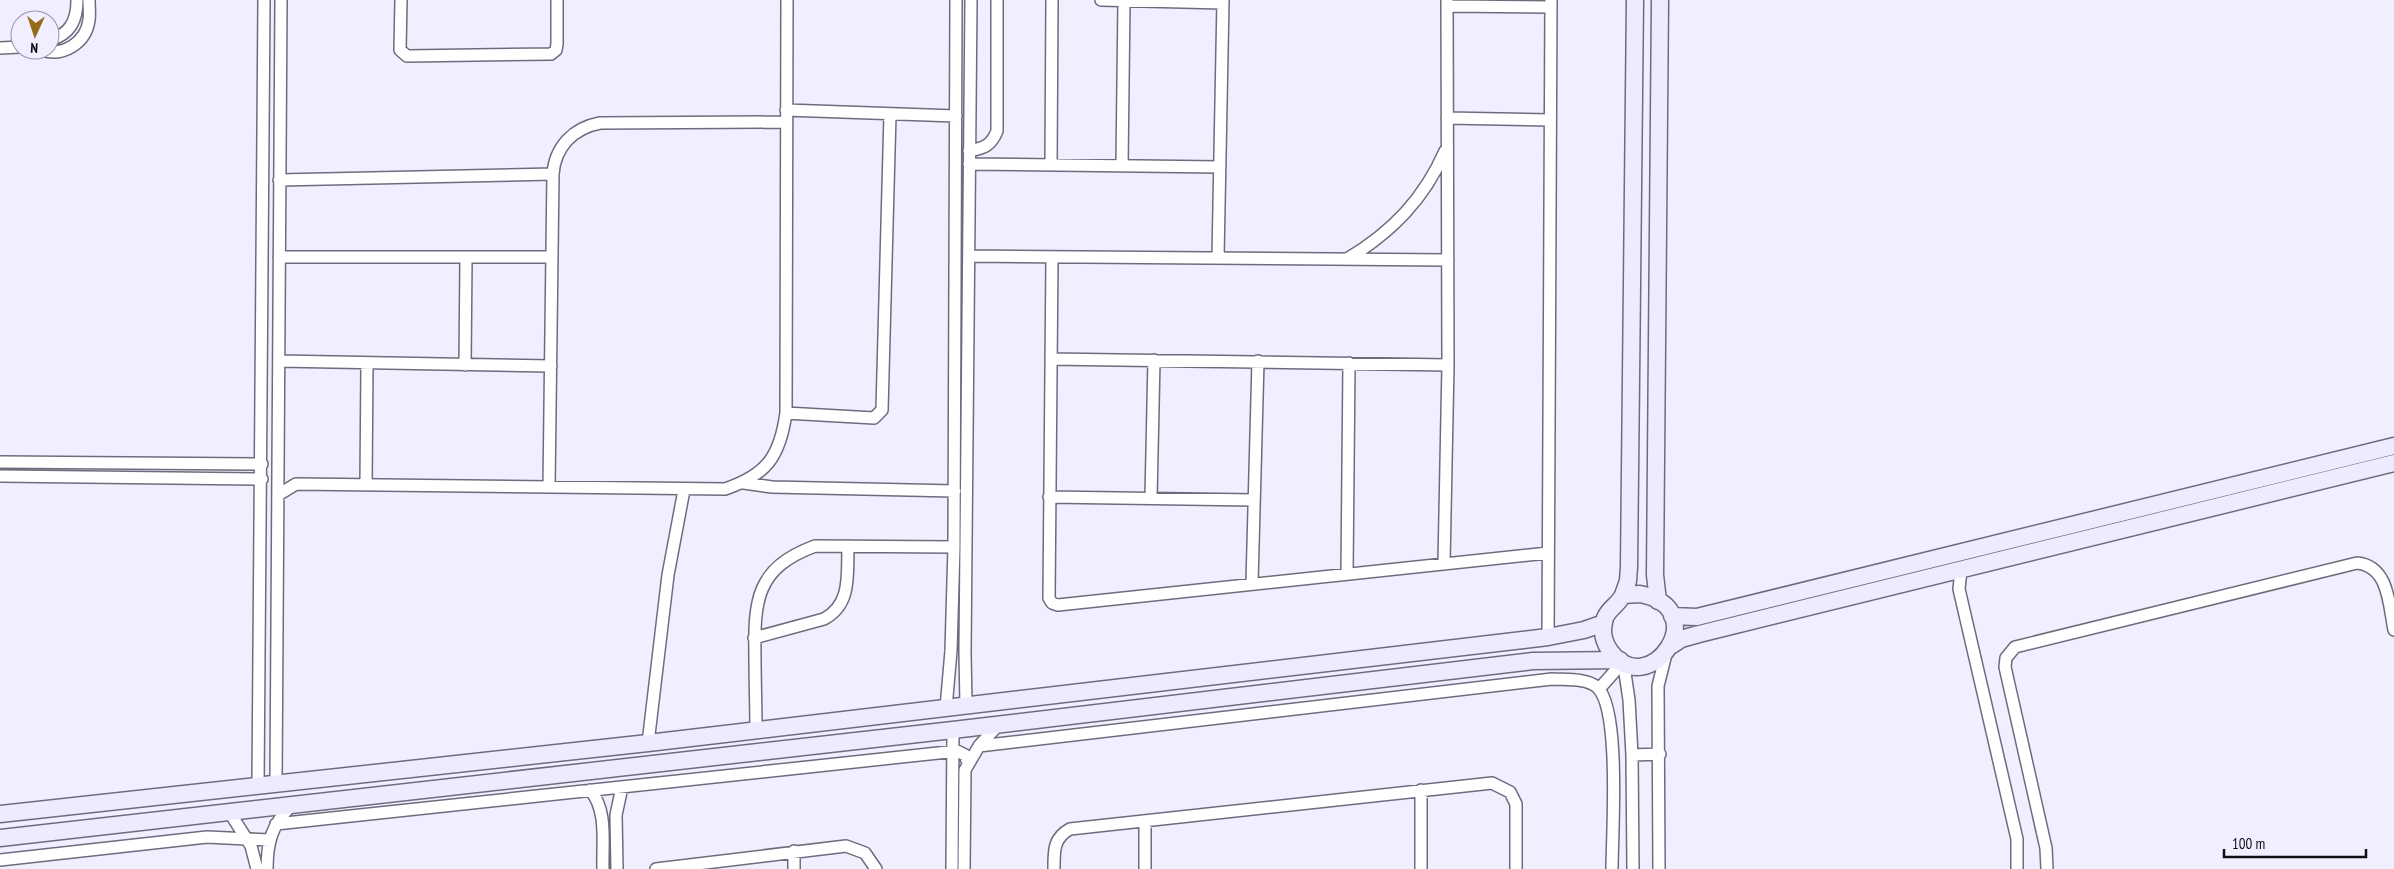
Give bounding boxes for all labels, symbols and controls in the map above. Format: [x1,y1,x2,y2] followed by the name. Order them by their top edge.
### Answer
[10,10,60,60] north arrow
[30,39,39,57] text: N
[2224,826,2366,858] scale bar
[2232,834,2265,853] text: 100 m

